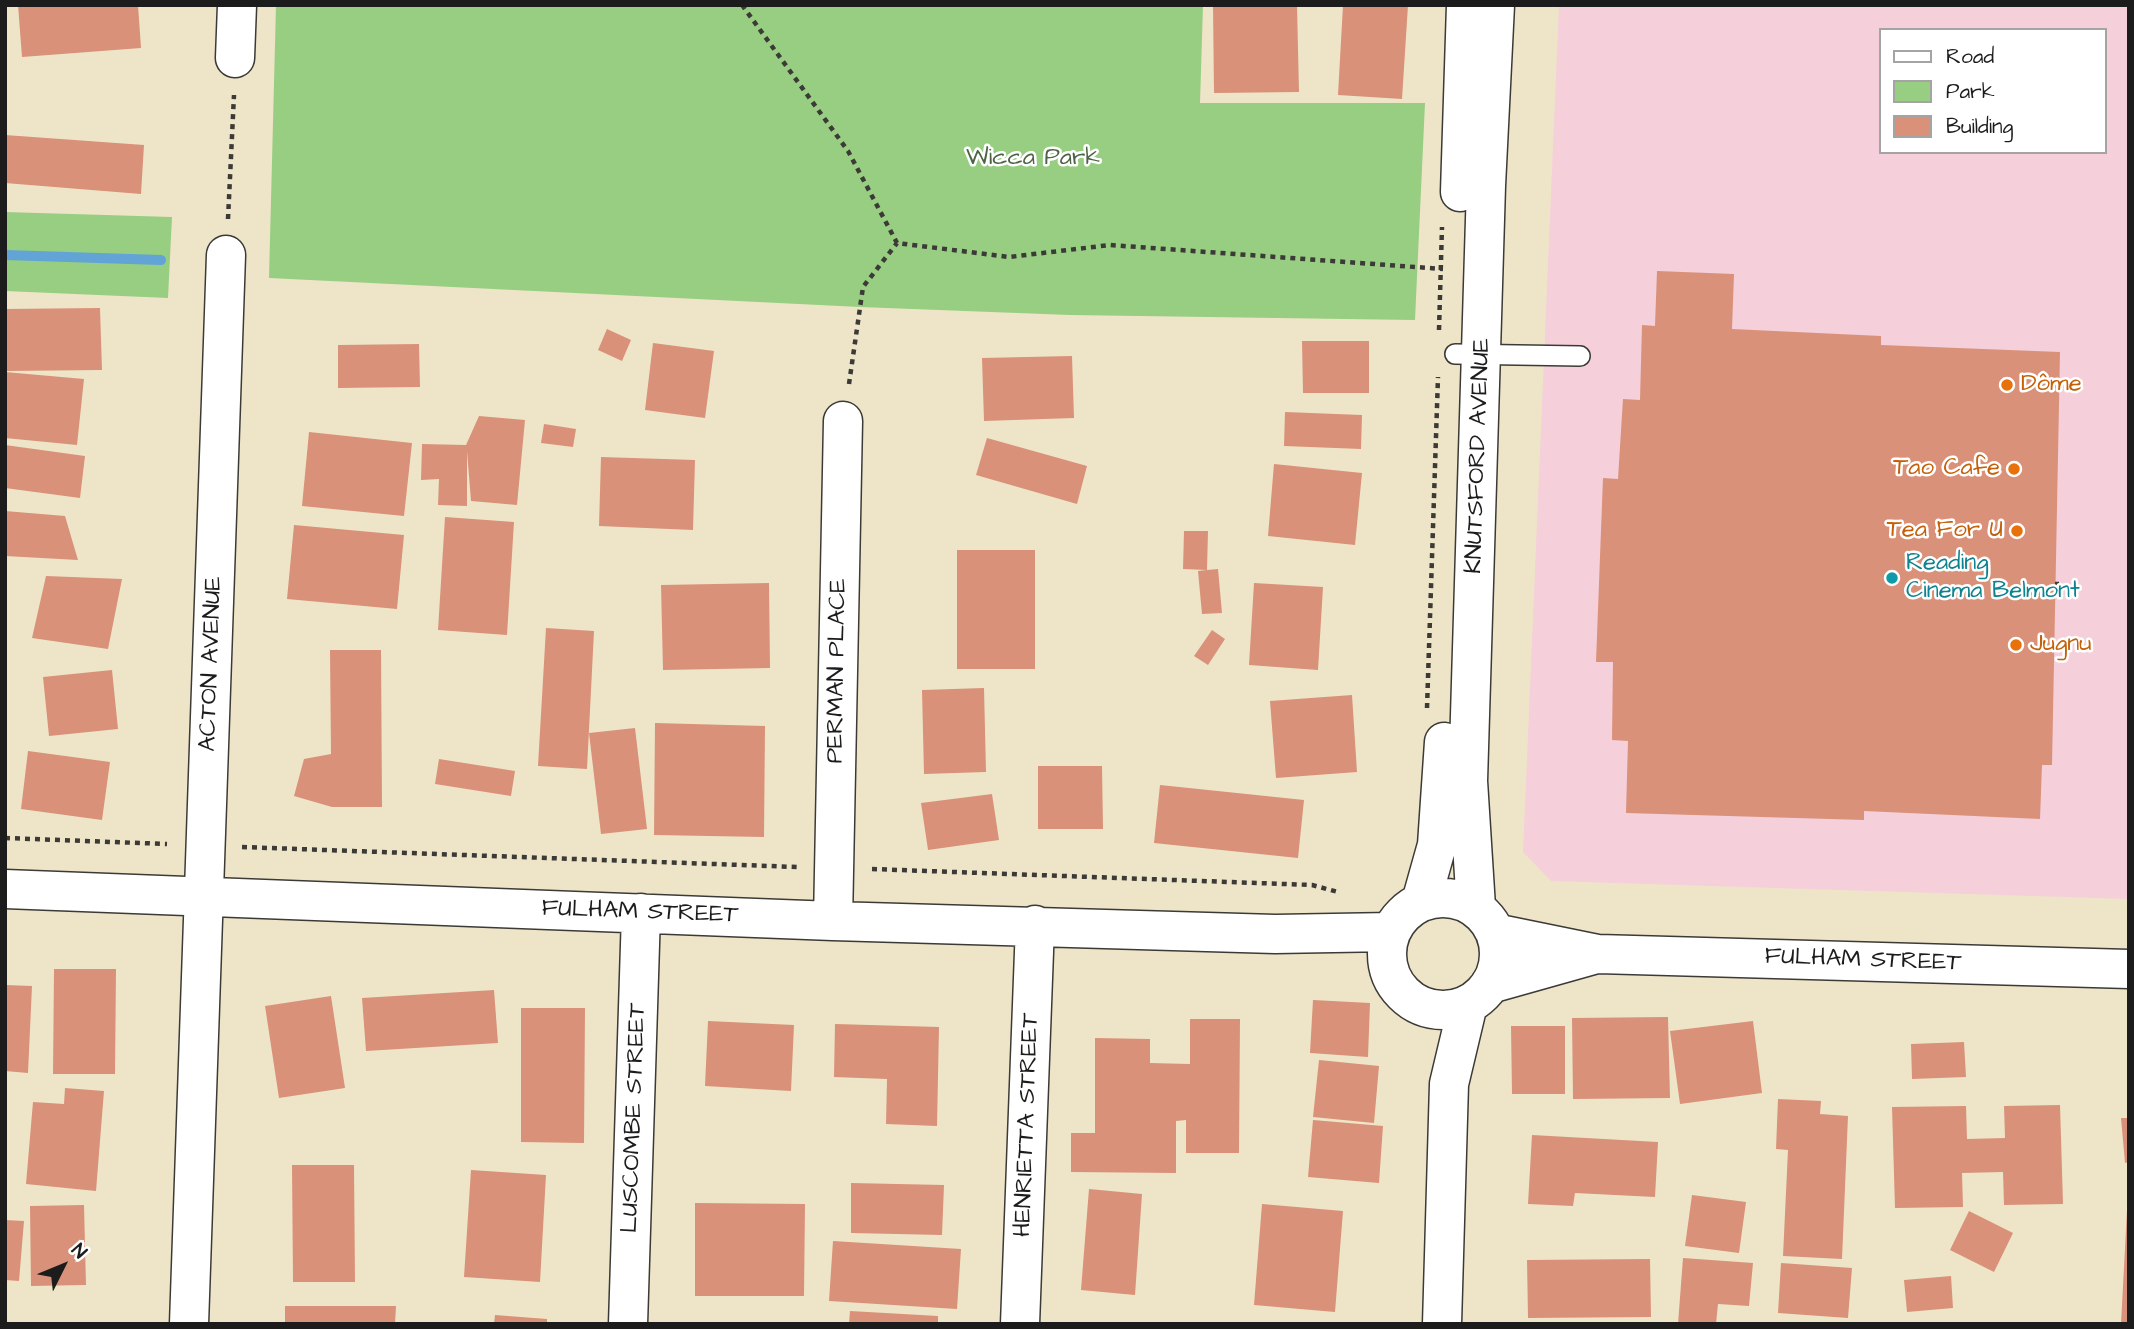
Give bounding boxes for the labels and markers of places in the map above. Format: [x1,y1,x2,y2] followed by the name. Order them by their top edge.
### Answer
[2021,371,2082,399] place label: Dôme
[1999,377,2015,393] marker: Dôme
[1893,455,2000,483] place label: Tao Cafe
[2006,461,2022,477] marker: Tao Cafe
[1887,517,2003,545] place label: Tea For U
[2009,523,2025,539] marker: Tea For U
[1906,550,2080,606] place label: Reading Cinema Belmont
[1884,570,1900,586] marker: Reading Cinema Belmont
[2030,631,2091,659] place label: Jugnu
[2008,637,2024,653] marker: Jugnu

